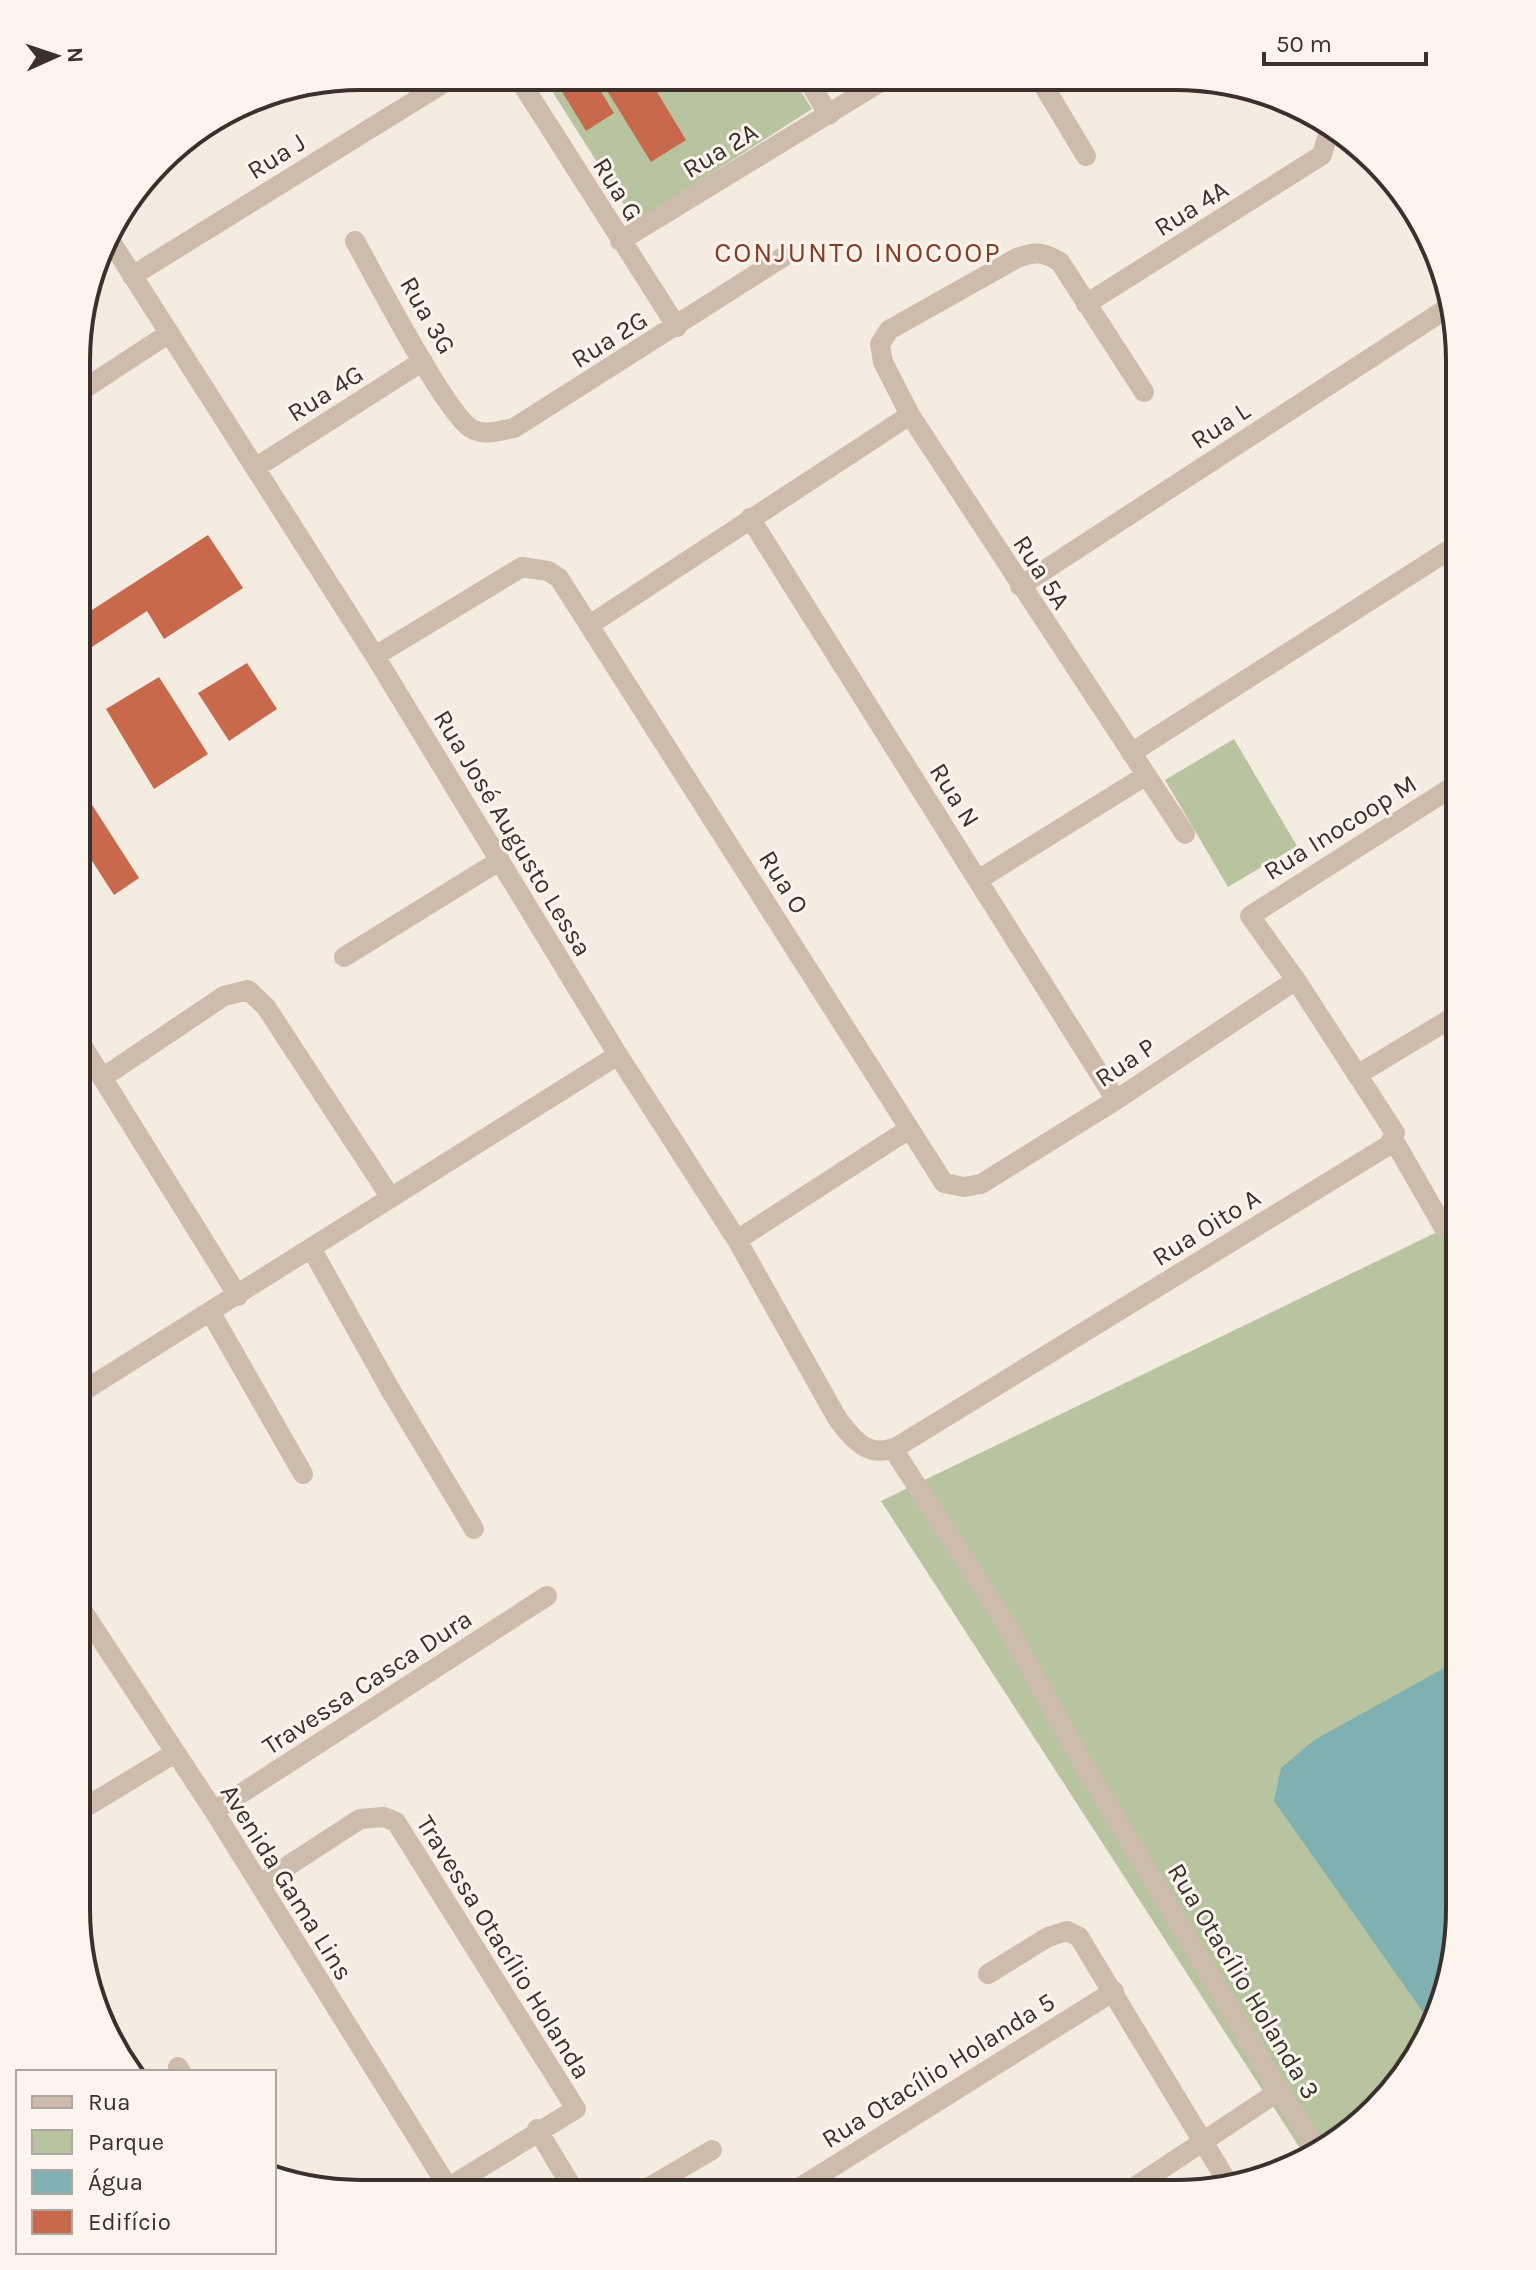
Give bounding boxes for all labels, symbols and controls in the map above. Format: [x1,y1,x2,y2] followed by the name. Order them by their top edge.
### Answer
[16,16,96,96] north arrow
[1264,16,1426,66] scale bar
[1276,30,1332,58] text: 50 m
[62,46,88,64] text: N
[677,116,764,185] street label: Rua 2A
[241,127,311,186] street label: Rua J
[586,152,649,227] street label: Rua G
[1148,174,1234,243] street label: Rua 4A
[714,236,1002,269] district label: CONJUNTO INOCOOP
[393,271,462,359] street label: Rua 3G
[565,304,653,375] street label: Rua 2G
[282,358,369,429] street label: Rua 4G
[1185,395,1256,456] street label: Rua L
[1006,530,1077,615] street label: Rua 5A
[427,704,599,962] street label: Rua José Augusto Lessa
[923,757,986,833] street label: Rua N
[1258,768,1423,887] street label: Rua Inocoop M
[752,845,815,920] street label: Rua O
[1089,1031,1162,1094] street label: Rua P
[1146,1182,1266,1273] street label: Rua Oito A
[257,1603,478,1762] street label: Travessa Casca Dura
[214,1779,359,1986] street label: Avenida Gama Lins
[410,1810,598,2085] street label: Travessa Otacílio Holanda
[1161,1858,1326,2105] street label: Rua Otacílio Holanda 3
[816,1986,1061,2155] street label: Rua Otacílio Holanda 5
[16,2070,276,2254] legend
[88,2088,130,2116] text: Rua
[88,2128,164,2156] text: Parque
[88,2167,143,2196] text: Água
[88,2208,171,2236] text: Edifício

